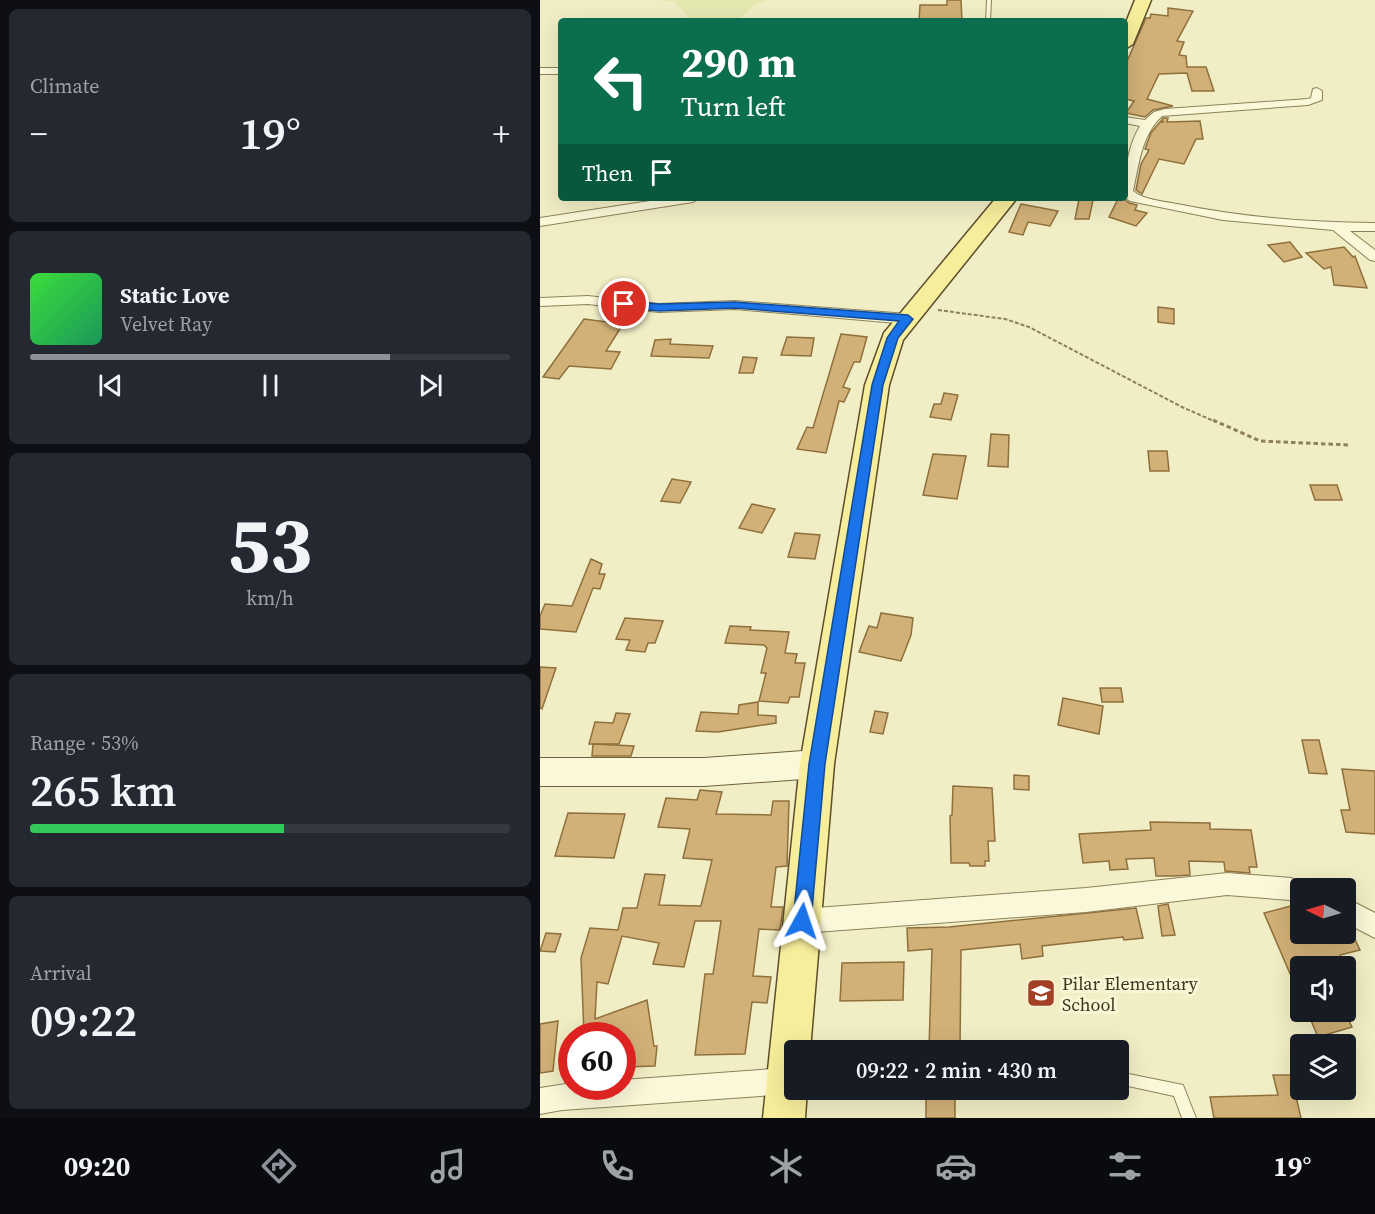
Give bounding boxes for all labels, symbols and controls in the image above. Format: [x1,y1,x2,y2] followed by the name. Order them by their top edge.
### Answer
[681,33,796,91] text: 290 m
[582,42,660,120] icon: left
[30,72,99,100] text: Climate
[681,88,785,125] text: Turn left
[239,102,301,164] text: 19°
[30,111,48,156] text: −
[493,111,510,156] text: +
[645,156,678,189] icon: arrive
[582,158,633,188] text: Then
[598,278,649,329] pin
[120,280,230,310] text: Static Love
[607,287,640,320] icon: arrive
[120,310,212,338] text: Velvet Ray
[94,369,127,402] icon: previous
[254,369,287,402] icon: pause
[414,369,447,402] icon: next
[228,491,312,598] text: 53
[246,584,294,612] text: km/h
[30,729,139,757] text: Range · 53%
[30,759,177,821] text: 265 km
[1290,878,1356,944] north arrow
[1290,878,1356,1100] map controls
[770,889,834,953] position arrow
[1290,956,1356,1022] button: sound
[30,959,92,987] text: Arrival
[1062,971,1199,1017] place label: Pilar Elementary School
[1025,977,1057,1009] school or university icon: Pilar Elementary School
[30,989,137,1051] text: 09:22
[558,1022,636,1100] speed limit sign: 60
[1290,1034,1356,1100] button: layers
[856,1055,1057,1085] text: 09:22 · 2 min · 430 m
[258,1145,300,1187] icon: directions
[427,1145,469,1187] icon: music
[596,1145,638,1187] icon: phone
[765,1145,807,1187] icon: climate
[935,1145,977,1187] icon: car
[1104,1145,1146,1187] icon: filters
[64,1148,130,1185] text: 09:20
[1273,1148,1311,1185] text: 19°

